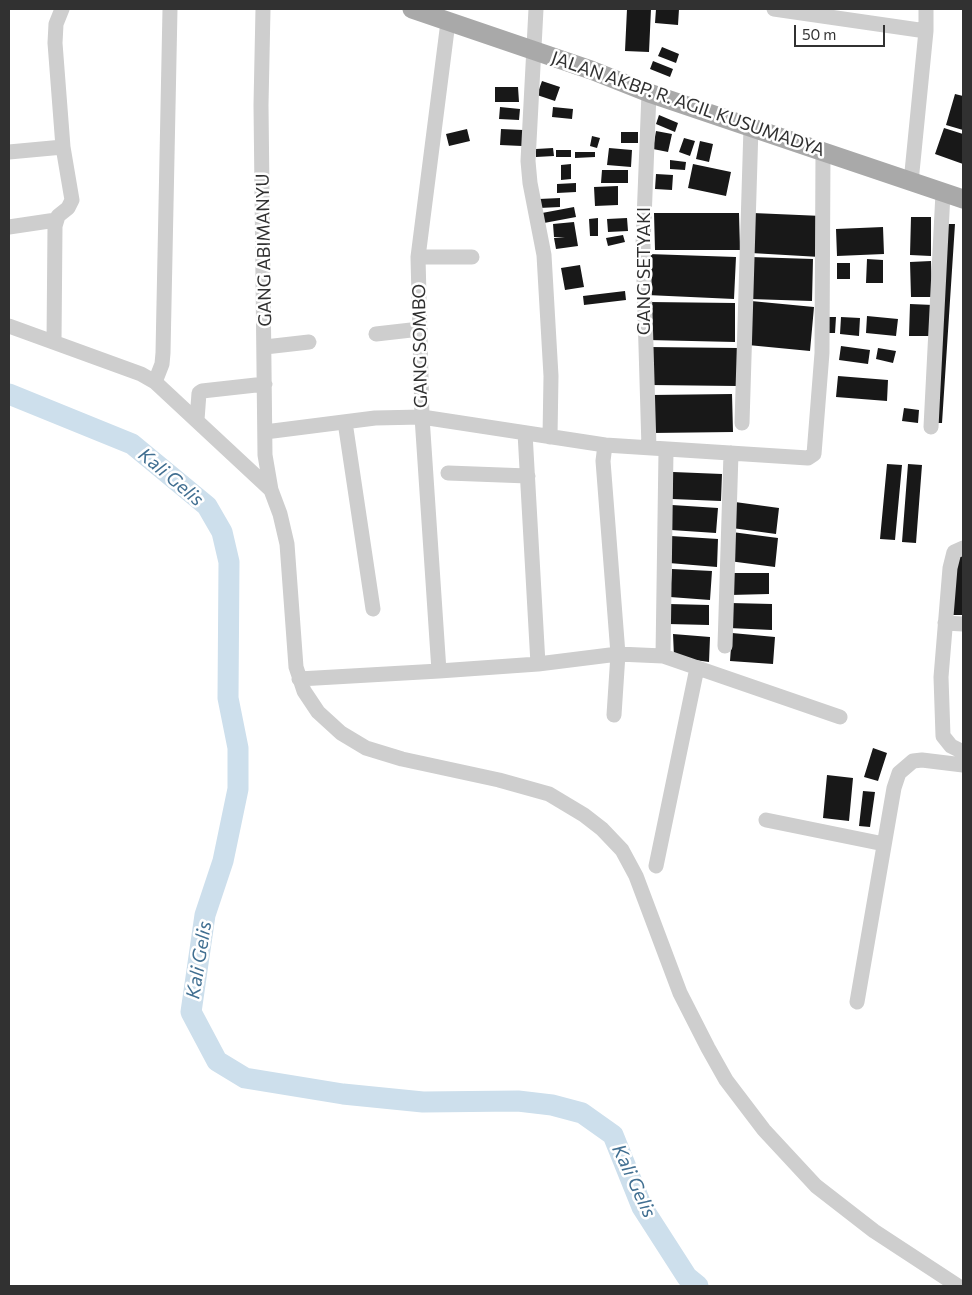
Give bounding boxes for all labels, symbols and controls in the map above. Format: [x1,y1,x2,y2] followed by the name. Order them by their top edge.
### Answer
[797,15,888,47] scale bar
[802,25,836,43] text: 50 m
[548,47,828,161] street label: JALAN AKBP. R. AGIL KUSUMADYA
[252,173,276,327] street label: GANG ABIMANYU
[633,207,655,335] street label: GANG SETYAKI
[408,284,432,408] street label: GANG SOMBO
[134,443,208,511] water label: Kali Gelis
[182,920,216,1000] water label: Kali Gelis
[607,1141,661,1221] water label: Kali Gelis

